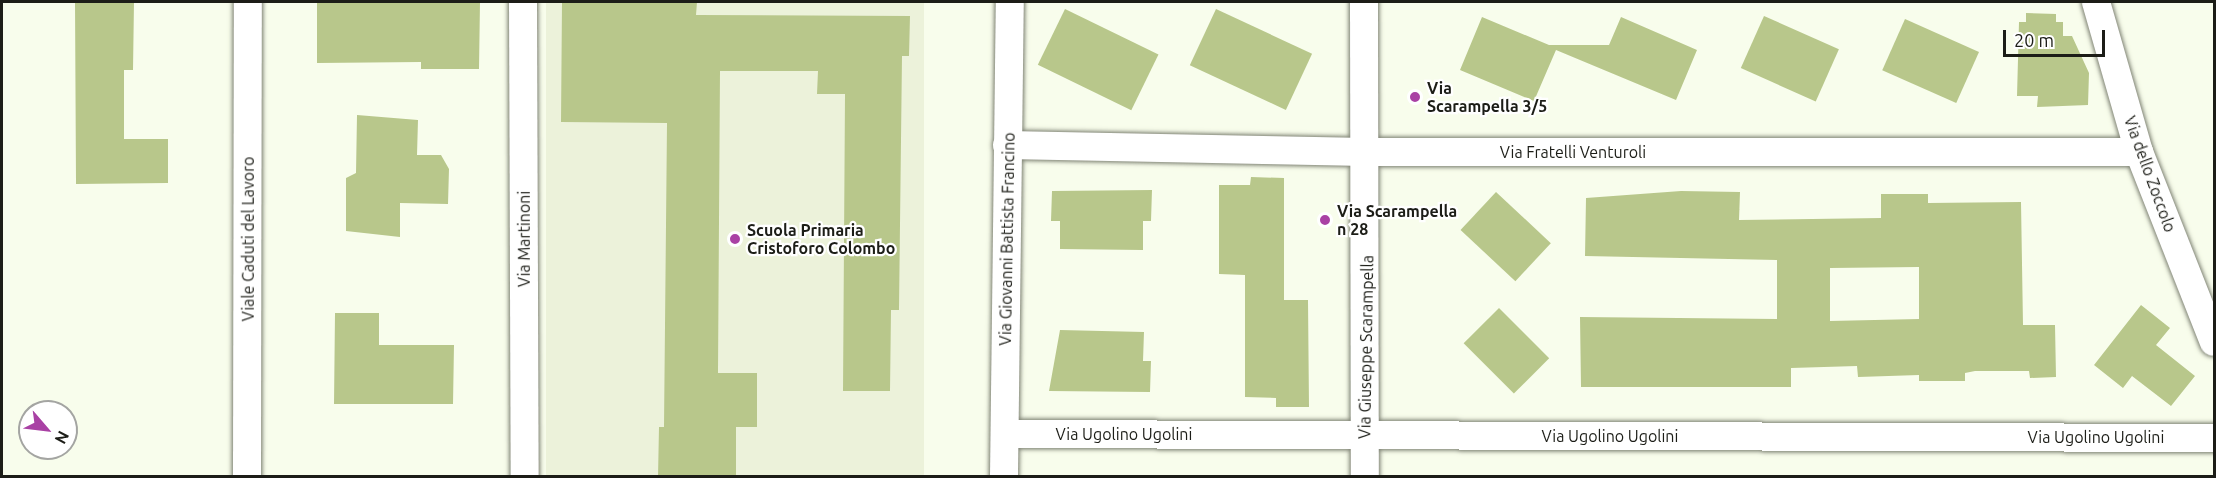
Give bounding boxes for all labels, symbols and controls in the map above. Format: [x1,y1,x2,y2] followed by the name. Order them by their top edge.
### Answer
[2006,18,2108,56] scale bar
[2014,30,2054,50] text: 20 m
[1427,78,1547,116] place label: Via Scarampella 3/5
[1408,90,1422,104] marker: Via Scarampella 3/5
[2120,113,2180,235] street label: Via dello Zoccolo
[996,132,1018,346] street label: Via Giovanni Battista Francino
[1500,142,1646,162] street label: Via Fratelli Venturoli
[238,157,258,321] street label: Viale Caduti del Lavoro
[514,191,534,287] street label: Via Martinoni
[1337,201,1457,239] place label: Via Scarampella n 28
[1318,213,1332,227] marker: Via Scarampella n 28
[747,220,895,258] place label: Scuola Primaria Cristoforo Colombo
[728,232,742,246] marker: Scuola Primaria Cristoforo Colombo
[1355,255,1377,439] street label: Via Giuseppe Scarampella
[18,400,78,460] north arrow
[1056,424,1192,444] street label: Via Ugolino Ugolini
[1542,426,1678,446] street label: Via Ugolino Ugolini
[2028,427,2164,447] street label: Via Ugolino Ugolini
[51,428,73,447] text: N

